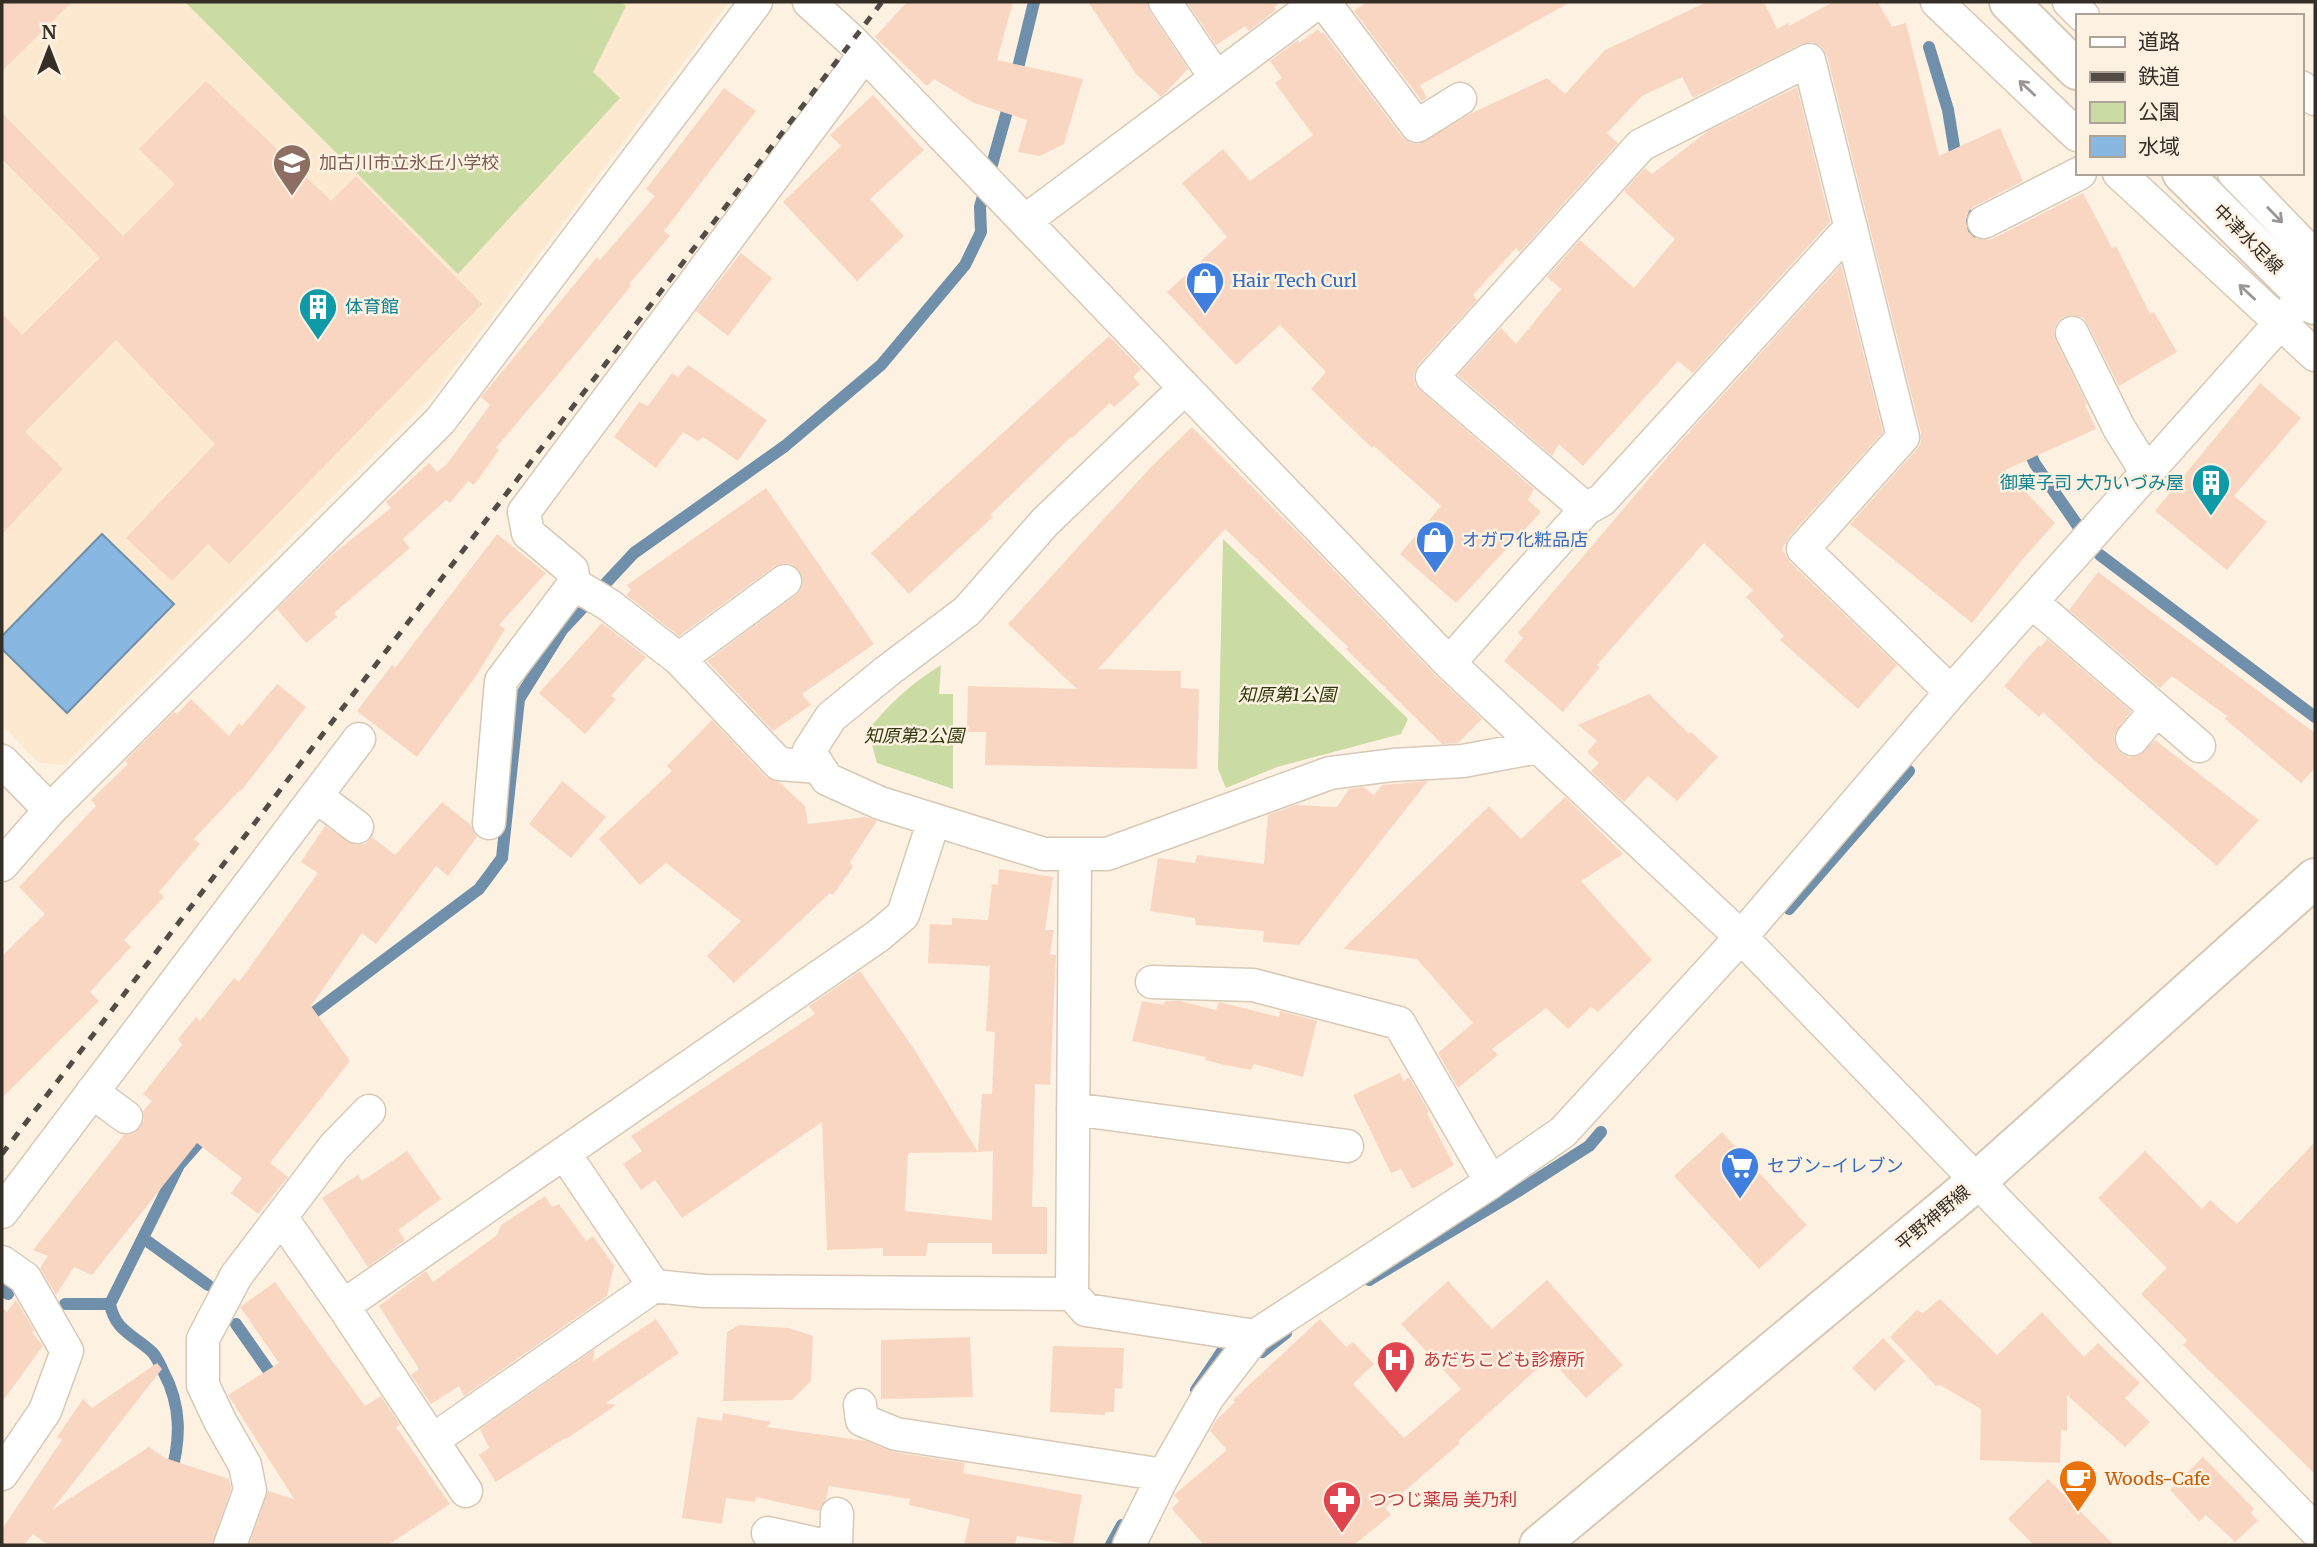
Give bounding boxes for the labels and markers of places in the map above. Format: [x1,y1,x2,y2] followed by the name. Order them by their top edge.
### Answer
[271,142,313,197] school or university icon: 加古川市立氷丘小学校
[319,151,499,174] place label: 加古川市立氷丘小学校
[1184,260,1226,315] shop icon: Hair Tech Curl
[1232,269,1357,292] place label: Hair Tech Curl
[297,286,339,341] building icon: 体育館
[345,295,399,318] place label: 体育館
[2190,462,2232,517] building icon: 御菓子司 大乃いづみ屋
[2000,471,2184,494] place label: 御菓子司 大乃いづみ屋
[1414,519,1456,574] shop icon: オガワ化粧品店
[1462,528,1588,551] place label: オガワ化粧品店
[1719,1145,1761,1200] supermarket icon: セブン-イレブン
[1767,1154,1903,1177] place label: セブン-イレブン
[1375,1339,1417,1394] hospital icon: あだちこども診療所
[1423,1348,1585,1371] place label: あだちこども診療所
[2057,1458,2099,1513] cafe icon: Woods-Cafe
[2104,1467,2210,1490] place label: Woods-Cafe
[1321,1479,1363,1534] pharmacy icon: つつじ薬局 美乃利
[1369,1488,1517,1511] place label: つつじ薬局 美乃利

